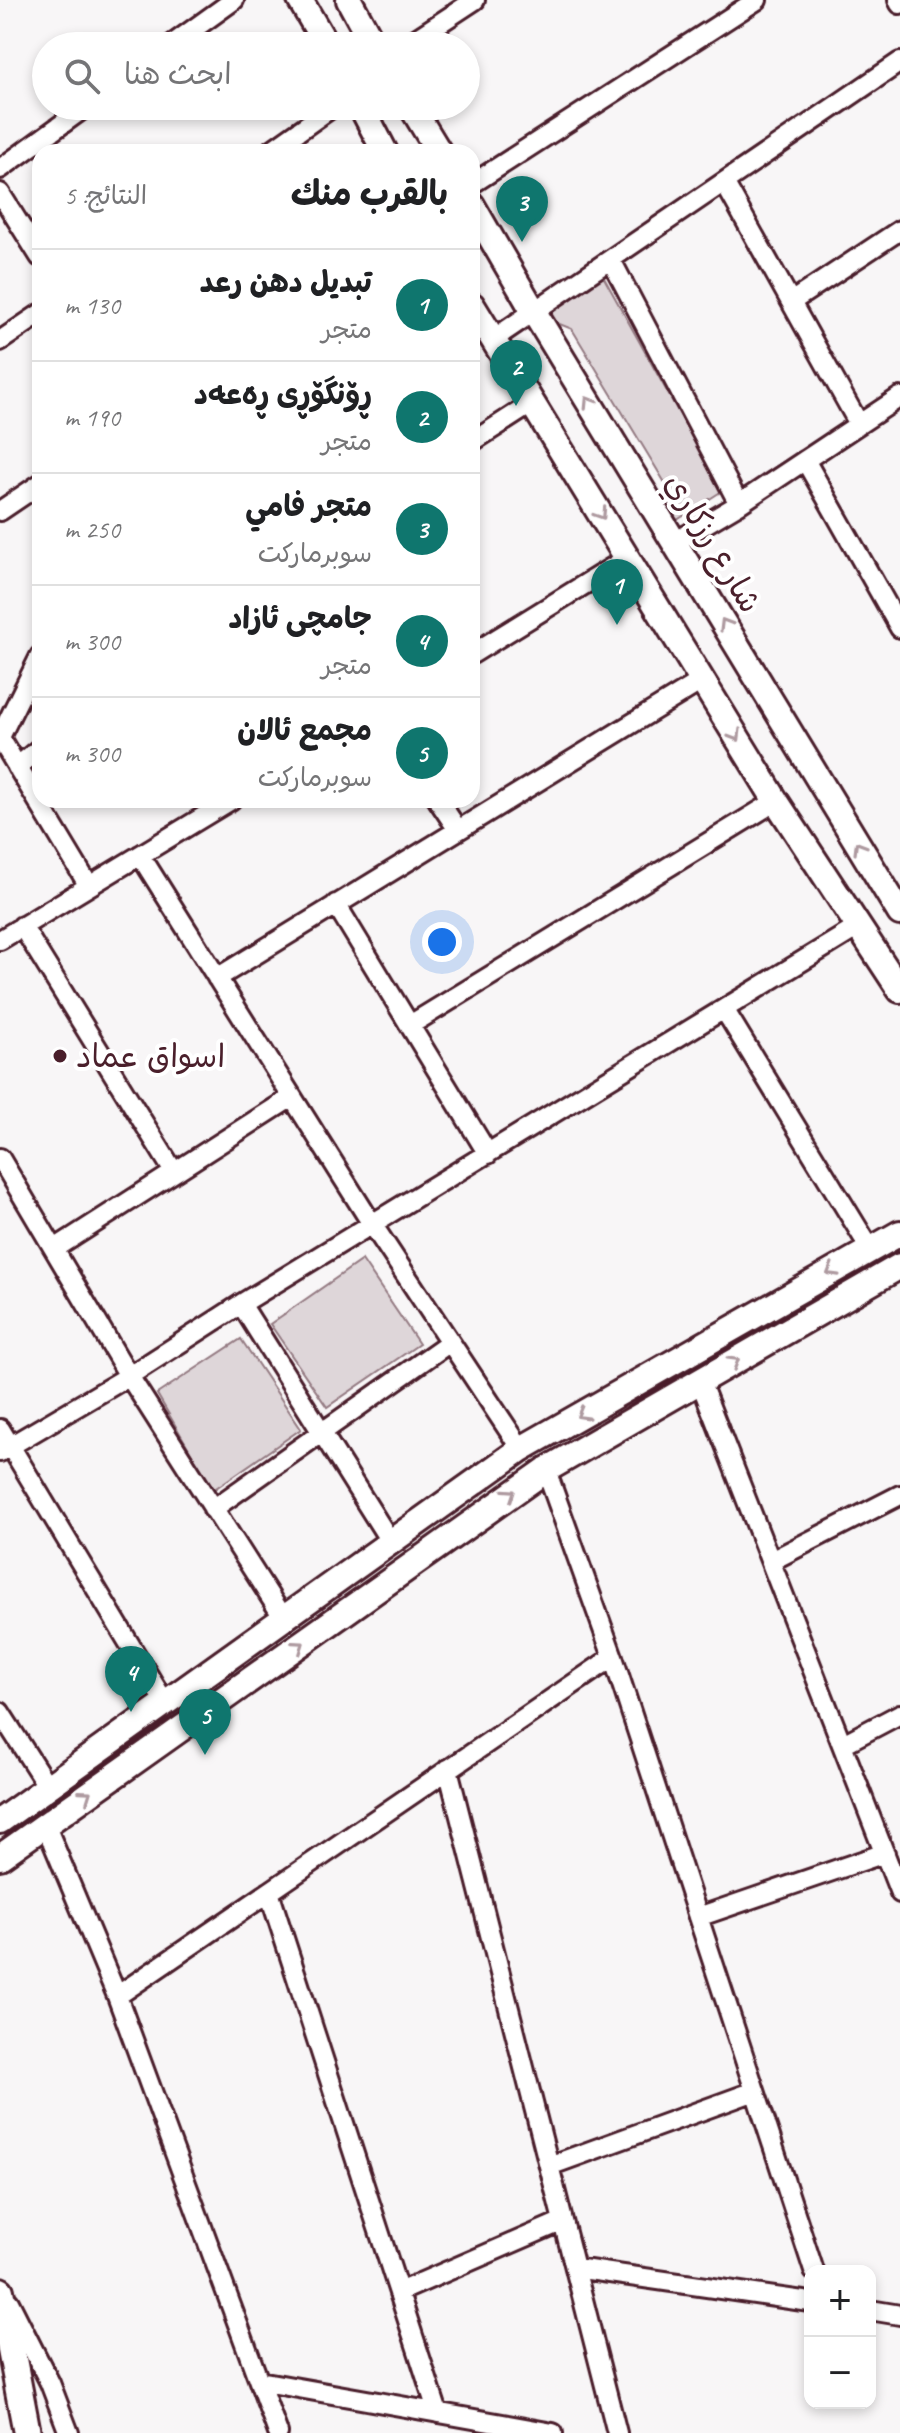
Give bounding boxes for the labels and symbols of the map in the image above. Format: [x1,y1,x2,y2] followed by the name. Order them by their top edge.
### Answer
[496,176,548,242] pin: 3
[490,340,542,406] pin: 2
[583,396,599,411] one-way arrow
[654,466,771,621] street label: شارع رزكاري
[592,505,607,520] one-way arrow
[591,559,643,625] pin: 1
[719,618,734,633] one-way arrow
[727,727,742,742] one-way arrow
[853,841,869,856] one-way arrow
[422,922,462,962] your location
[76,1036,225,1077] place label: اسواق عماد
[51,1047,69,1065] marker: اسواق عماد
[826,1261,841,1277] one-way arrow
[725,1356,740,1372] one-way arrow
[576,1404,591,1420] one-way arrow
[501,1489,515,1504] one-way arrow
[290,1641,304,1656] one-way arrow
[105,1646,157,1712] pin: 4
[179,1689,231,1755] pin: 5
[77,1790,91,1805] one-way arrow

